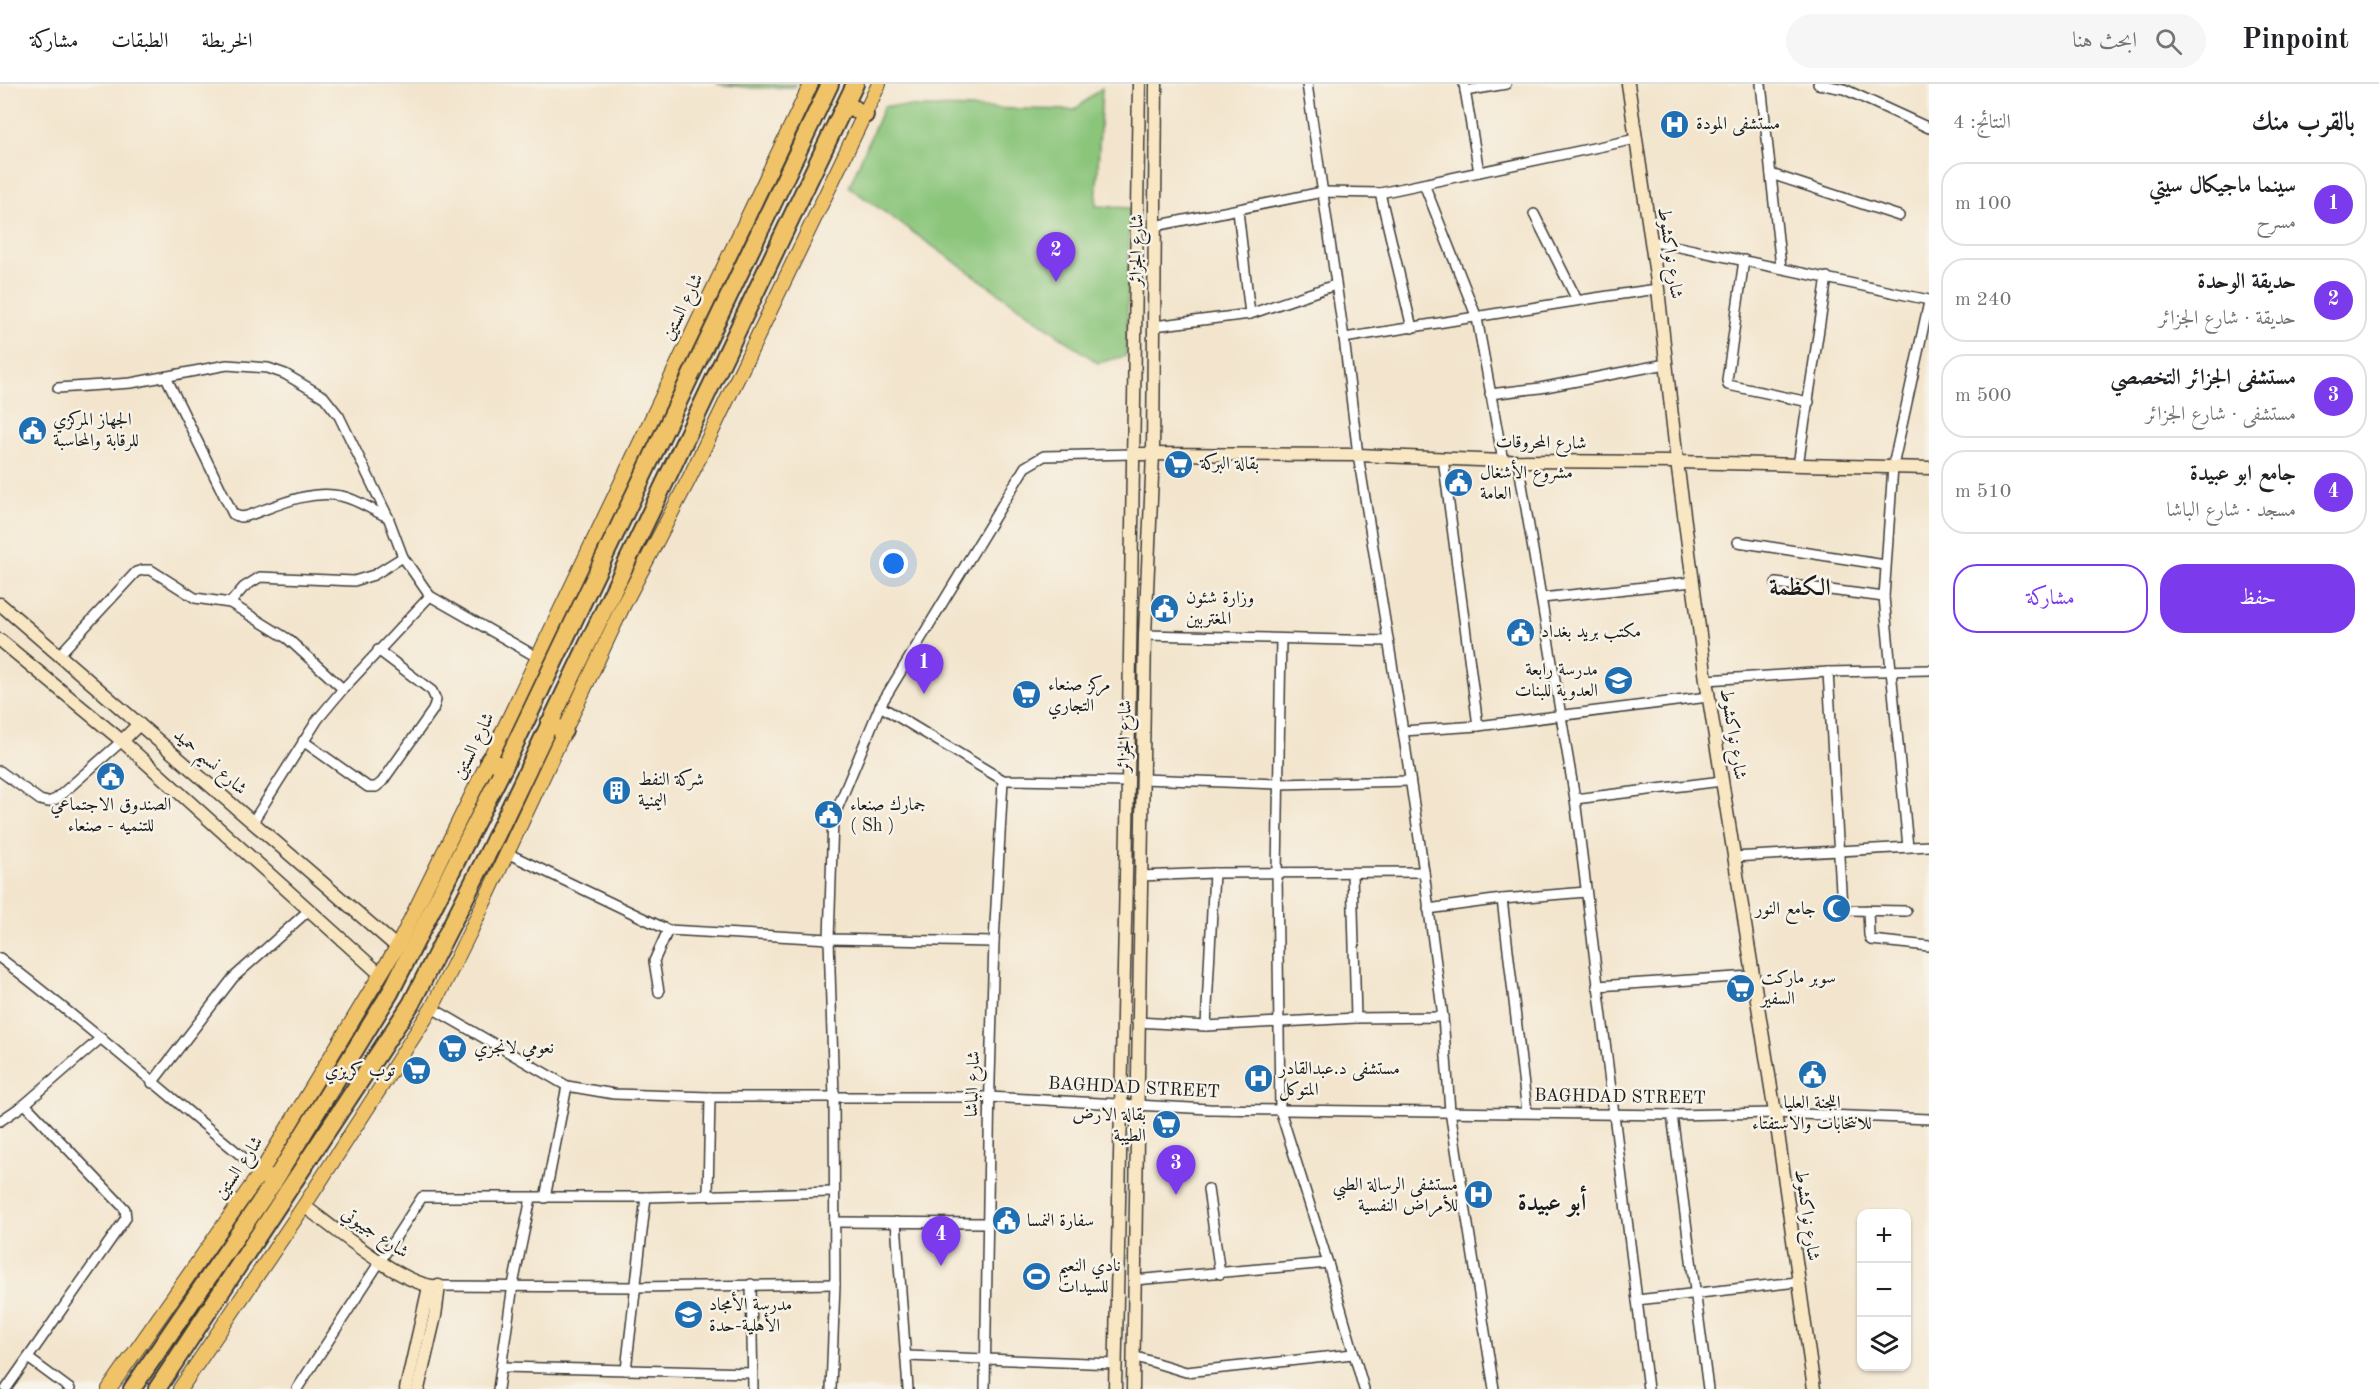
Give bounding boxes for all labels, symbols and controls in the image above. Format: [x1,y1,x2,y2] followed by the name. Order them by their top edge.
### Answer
[1786,14,2206,68] search box
[2152,25,2185,58] icon: search
[2242,27,2349,55] text: Pinpoint
[2072,30,2137,52] text: ابحث هنا
[30,31,78,52] text: مشاركة
[111,31,168,52] text: الطبقات
[201,31,253,52] text: الخريطة
[1659,108,1691,140] hospital icon: مستشفى المودة
[2252,110,2355,136] text: بالقرب منك
[1953,113,2011,133] text: النتائج: 4
[1696,115,1780,136] place label: مستشفى المودة
[2149,175,2296,197] text: سينما ماجيكال سيتي
[1955,194,2011,214] text: 100 m
[2328,194,2339,214] text: 1
[1650,206,1685,301] street label: شارع نواكشوط
[2256,213,2296,233] text: مسرح
[1127,214,1152,288] street label: شارع الجزائر
[1036,232,1076,282] pin: 2
[659,271,711,345] street label: شارع الستين
[2197,271,2296,293] text: حديقة الوحدة
[1955,290,2011,310] text: 240 m
[2328,290,2339,310] text: 2
[2158,309,2296,329] text: حديقة · شارع الجزائر
[2110,367,2296,389] text: مستشفى الجزائر التخصصي
[1955,386,2011,406] text: 500 m
[2328,386,2339,406] text: 3
[2146,405,2296,425] text: مستشفى · شارع الجزائر
[53,409,139,452] place label: الجهاز المركزي للرقابة والمحاسبة
[16,414,48,446] public building icon: الجهاز المركزي للرقابة والمحاسبة
[1495,433,1587,458] street label: شارع المحروقات
[1163,448,1195,480] supermarket icon: بقالة البركة
[1199,452,1259,474] place label: بقالة البركة
[1480,459,1573,503] place label: مشروع الأشغال العامة
[2190,463,2296,485] text: جامع ابو عبيدة
[1443,467,1475,499] public building icon: مشروع الأشغال العامة
[1955,482,2011,502] text: 510 m
[2328,482,2339,502] text: 4
[2166,501,2296,521] text: مسجد · شارع الباشا
[879,549,908,578] your location
[1953,564,2148,633] button: مشاركة
[2160,564,2355,633] button: حفظ
[1769,574,1831,601] district label: الكظمة
[1186,589,1254,629] place label: وزارة شئون المغتربين
[1149,592,1181,624] public building icon: وزارة شئون المغتربين
[1504,616,1536,648] public building icon: مكتب بريد بغداد
[1541,622,1641,643] place label: مكتب بريد بغداد
[904,644,944,694] pin: 1
[1515,661,1598,701] place label: مدرسة رابعة العدوية للبنات
[1603,664,1635,696] school or university icon: مدرسة رابعة العدوية للبنات
[1048,674,1110,720] place label: مركز صنعاء التجاري
[1011,679,1043,711] supermarket icon: مركز صنعاء التجاري
[1712,687,1749,782] street label: شارع نواكشوط
[1115,700,1140,774] street label: شارع الجزائر
[450,710,502,784] street label: شارع الستين
[165,726,250,804] street label: شارع نسيم حميد
[95,760,127,792] public building icon: الصندوق الاجتماعي للتنميه - صنعاء
[638,768,704,811] place label: شركة النفط اليمنية
[601,774,633,806] building icon: شركة النفط اليمنية
[850,795,926,835] place label: جمارك صنعاء ( Sh )
[51,796,172,835] place label: الصندوق الاجتماعي للتنميه - صنعاء
[813,799,845,831] public building icon: جمارك صنعاء ( Sh )
[1821,893,1853,925] mosque icon: جامع النور
[1753,900,1816,924] place label: جامع النور
[1759,969,1836,1009] place label: سوبر ماركت السفير
[1724,972,1756,1004] supermarket icon: سوبر ماركت السفير
[437,1032,469,1064] supermarket icon: نعومي لانجري
[474,1039,554,1062] place label: نعومي لانجري
[963,1051,988,1118] street label: شارع الباشا
[400,1055,432,1087] supermarket icon: توب كريزي
[1796,1058,1828,1090] public building icon: اللجنة العليا للانتخابات والاستفتاء
[325,1060,396,1085] place label: توب كريزي
[1277,1060,1400,1101] place label: مستشفى د.عبدالقادر المتوكل
[1242,1063,1274,1095] hospital icon: مستشفى د.عبدالقادر المتوكل
[1048,1075,1220,1101] street label: BAGHDAD STREET
[1534,1087,1706,1107] street label: BAGHDAD STREET
[1752,1094,1872,1134] place label: اللجنة العليا للانتخابات والاستفتاء
[1072,1106,1146,1146] place label: بقالة الارض الطيبة
[1151,1109,1183,1141] supermarket icon: بقالة الارض الطيبة
[212,1133,271,1206] street label: شارع الستين
[1156,1146,1196,1195] pin: 3
[1787,1168,1822,1263] street label: شارع نواكشوط
[1333,1176,1458,1218] place label: مستشفى الرسالة الطبي للأمراض النفسية
[1463,1179,1495,1211] hospital icon: مستشفى الرسالة الطبي للأمراض النفسية
[1518,1185,1587,1217] district label: أبو عبيدة
[336,1204,412,1266] street label: شارع جيبوتي
[990,1205,1022,1237] public building icon: سفارة النمسا
[1857,1209,1911,1371] map controls
[1857,1209,1911,1263] button: +
[1027,1212,1094,1231] place label: سفارة النمسا
[922,1216,960,1266] pin: 4
[1058,1257,1121,1296] place label: نادي النعيم للسيدات
[1021,1260,1053,1292] sports icon: نادي النعيم للسيدات
[1857,1263,1911,1317] button: −
[709,1291,792,1335] place label: مدرسة الأمجاد الأهلية-حدة
[672,1299,704,1331] school or university icon: مدرسة الأمجاد الأهلية-حدة
[1857,1317,1911,1371] button: layers

